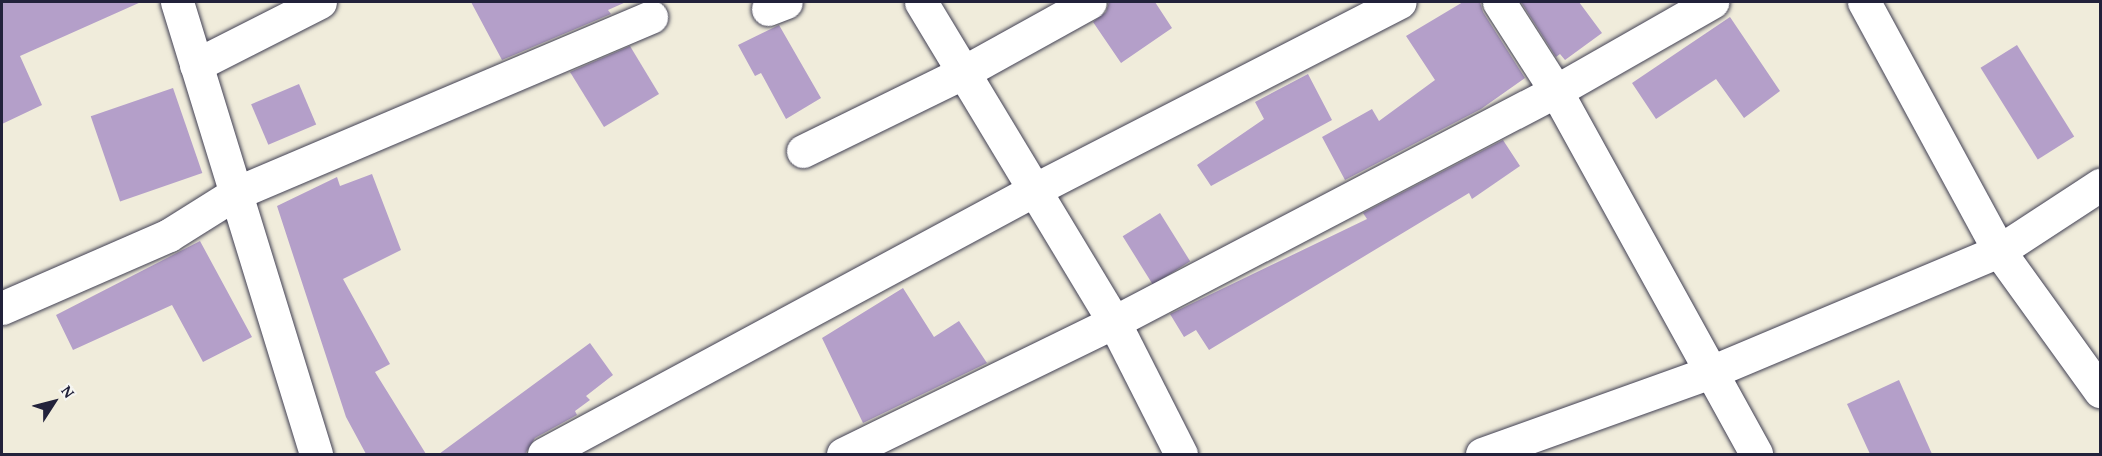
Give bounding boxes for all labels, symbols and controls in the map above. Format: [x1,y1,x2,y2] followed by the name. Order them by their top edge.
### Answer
[24,372,84,432] north arrow
[56,380,81,403] text: N

